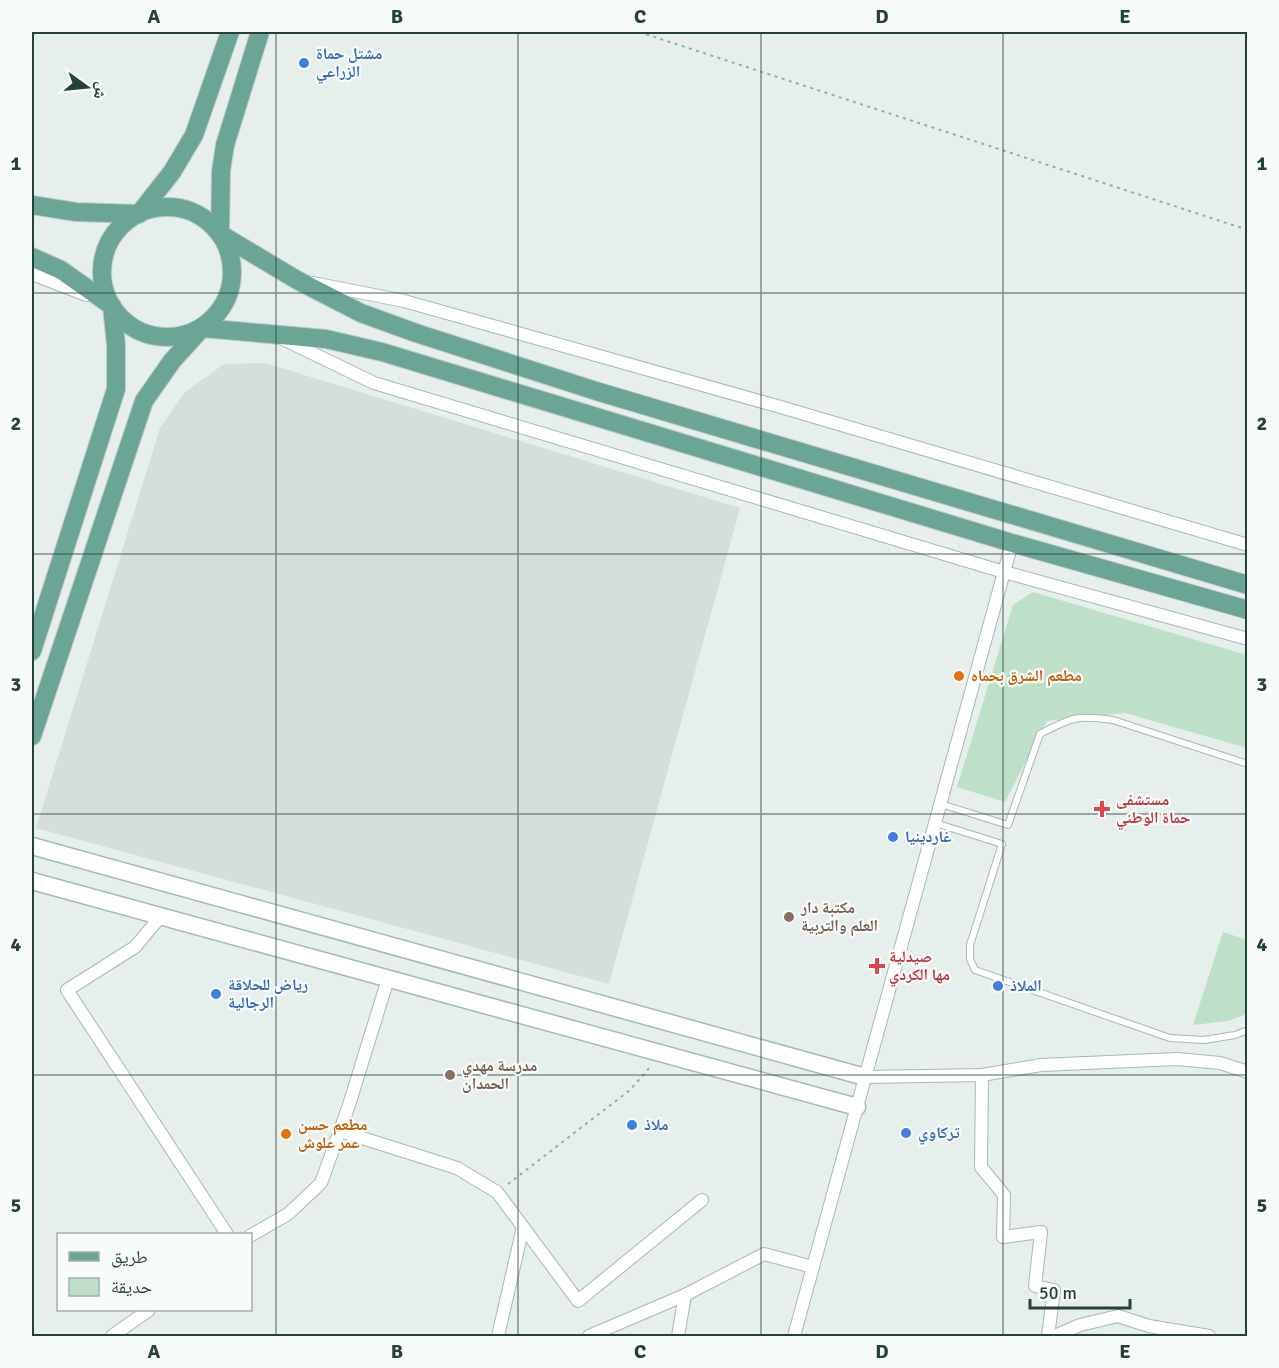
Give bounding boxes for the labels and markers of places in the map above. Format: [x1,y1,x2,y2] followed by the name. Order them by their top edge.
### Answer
[316,44,382,84] place label: مشتل حماة الزراعي
[297,56,311,70] marker: مشتل حماة الزراعي
[971,666,1082,687] place label: مطعم الشرق بحماه
[952,669,966,683] marker: مطعم الشرق بحماه
[1116,790,1191,830] place label: مستشفى حماة الوطني
[1093,800,1111,818] marker: مستشفى حماة الوطني
[905,827,951,847] place label: غاردينيا
[886,830,900,844] marker: غاردينيا
[800,898,878,937] place label: مكتبة دار العلم والتربية
[782,910,796,924] marker: مكتبة دار العلم والتربية
[889,947,950,987] place label: صيدلية مها الكردي
[870,959,884,973] marker: صيدلية مها الكردي
[228,975,308,1013] place label: رياض للحلاقة الرجالية
[1010,976,1042,996] place label: الملاذ
[991,979,1005,993] marker: الملاذ
[209,987,223,1001] marker: رياض للحلاقة الرجالية
[462,1056,537,1094] place label: مدرسة مهدي الحمدان
[443,1068,457,1082] marker: مدرسة مهدي الحمدان
[298,1115,368,1153] place label: مطعم حسن عمر علوش
[644,1115,669,1135] place label: ملاذ
[625,1118,639,1132] marker: ملاذ
[918,1123,960,1145] place label: تركاوي
[899,1126,913,1140] marker: تركاوي
[279,1127,293,1141] marker: مطعم حسن عمر علوش

